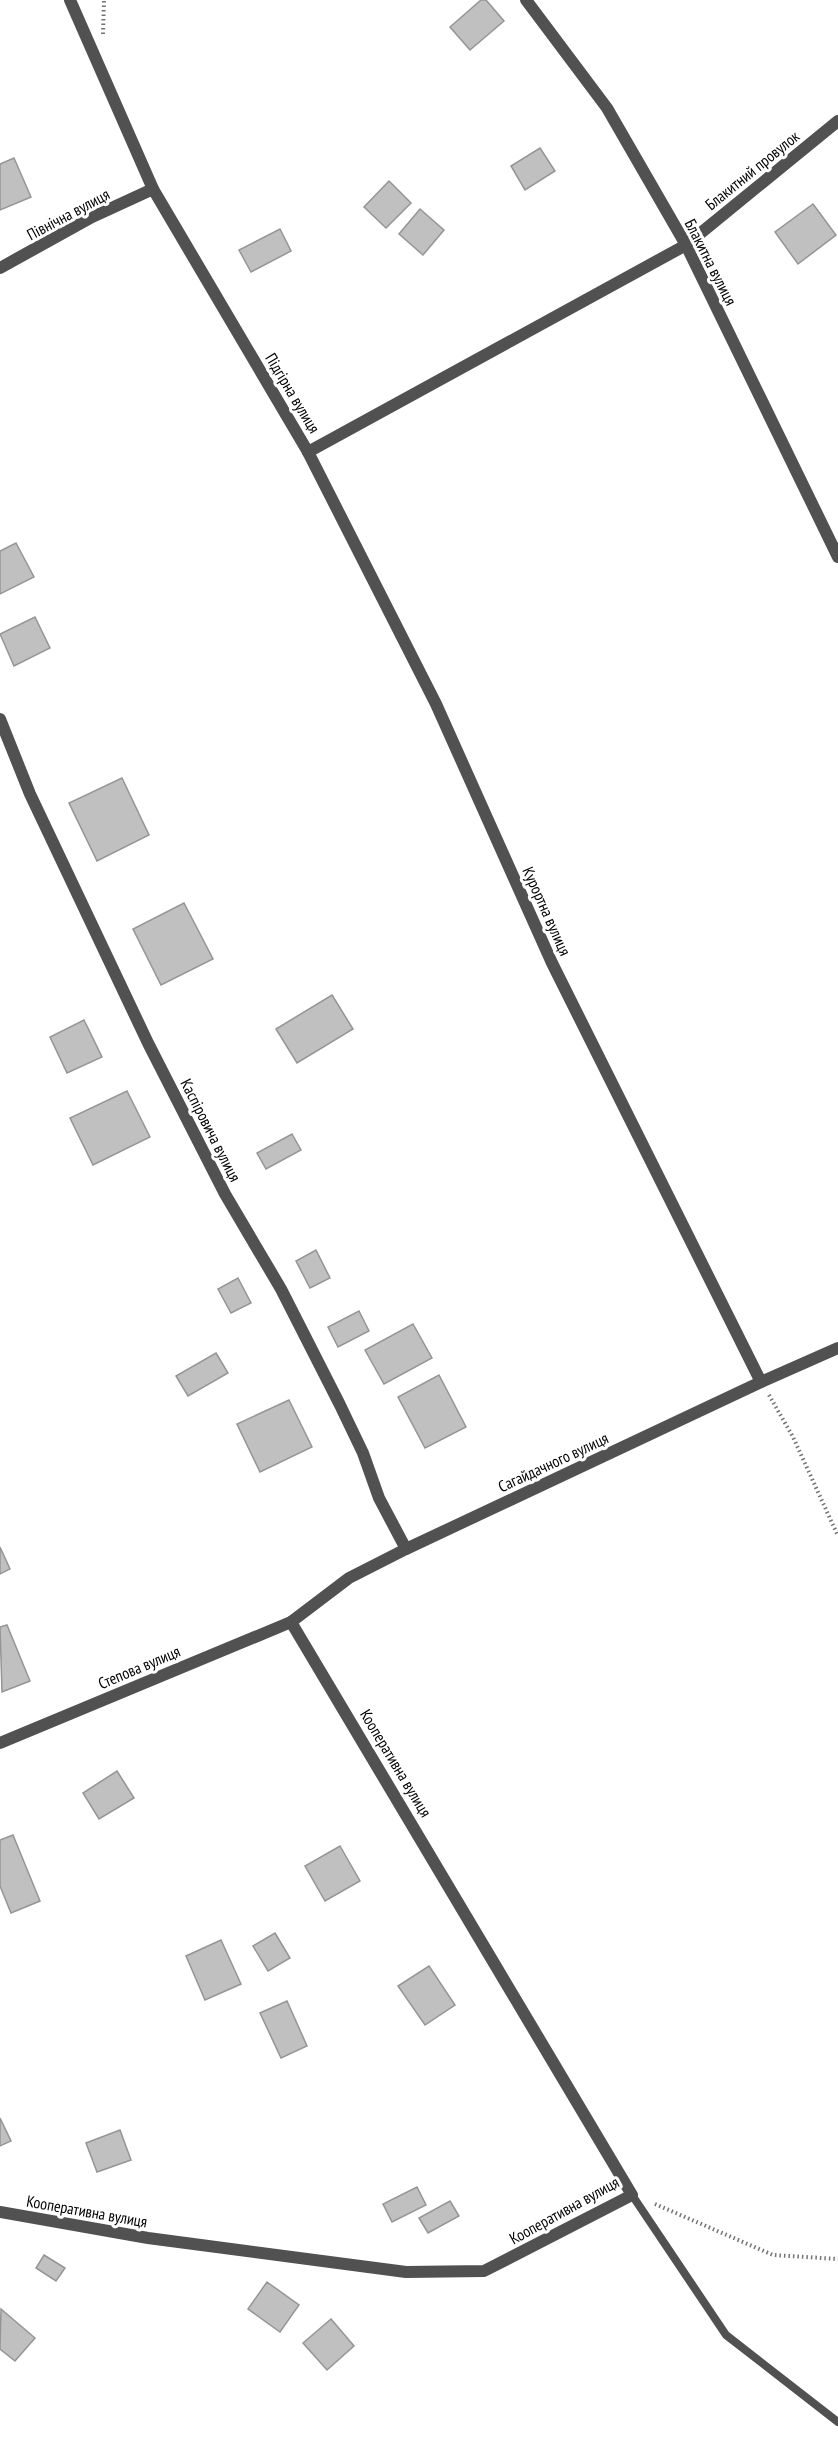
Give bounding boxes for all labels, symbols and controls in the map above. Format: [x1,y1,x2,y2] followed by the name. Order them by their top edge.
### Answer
[701,125,804,214] street label: Блакитний провулок
[23,184,113,244] street label: Північна вулиця
[681,216,741,308] street label: Блакитна вулиця
[261,349,325,437] street label: Підгірна вулиця
[518,863,576,959] street label: Курортна вулиця
[176,1075,246,1185] street label: Каспіровича вулиця
[495,1428,611,1496] street label: Сагайдачного вулиця
[95,1641,183,1693] street label: Степова вулиця
[356,1705,436,1821] street label: Кооперативна вулиця
[506,2172,622,2248] street label: Кооперативна вулиця
[25,2191,149,2231] street label: Кооперативна вулиця

